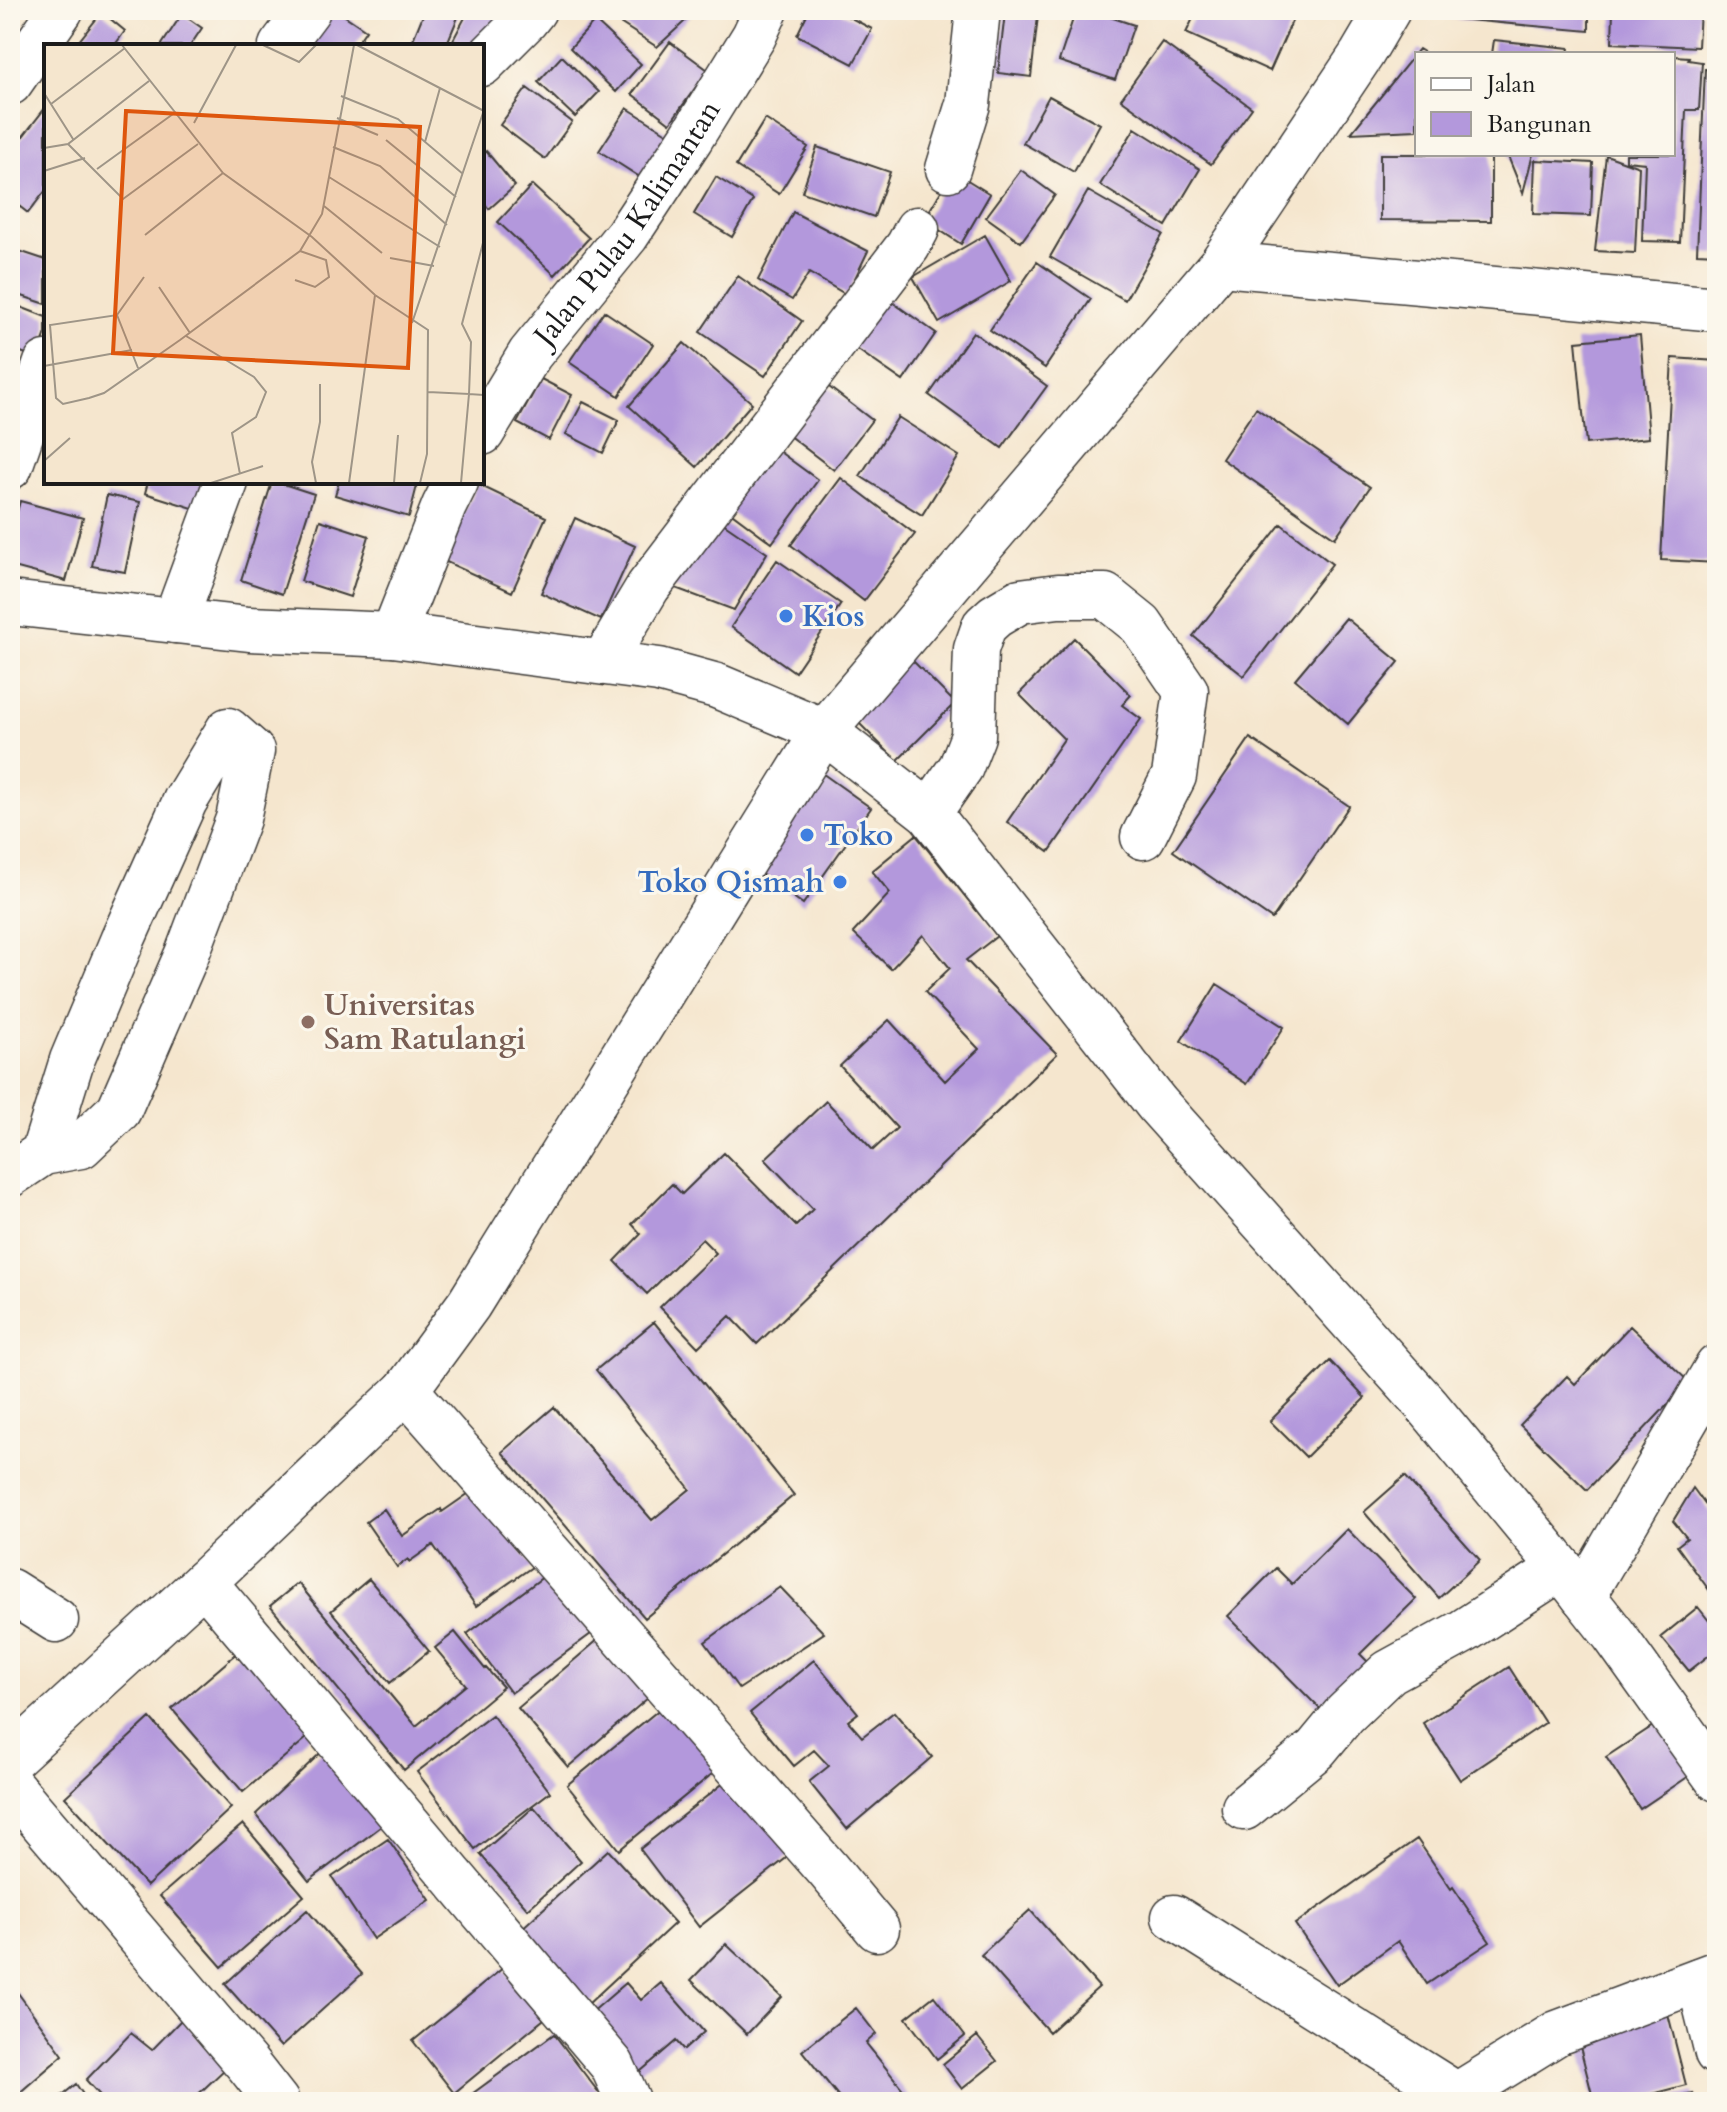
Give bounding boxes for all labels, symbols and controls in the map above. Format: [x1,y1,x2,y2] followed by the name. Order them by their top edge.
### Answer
[44,44,484,484] inset map
[1415,52,1675,156] legend
[1484,68,1536,101] text: Jalan
[522,93,730,358] street label: Jalan Pulau Kalimantan
[1487,108,1592,141] text: Bangunan
[802,596,865,637] place label: Kios
[777,607,795,625] marker: Kios
[823,815,893,856] place label: Toko
[798,826,816,844] marker: Toko
[637,862,824,903] place label: Toko Qismah
[831,873,849,891] marker: Toko Qismah
[324,985,526,1060] place label: Universitas Sam Ratulangi
[299,1013,317,1031] marker: Universitas Sam Ratulangi

